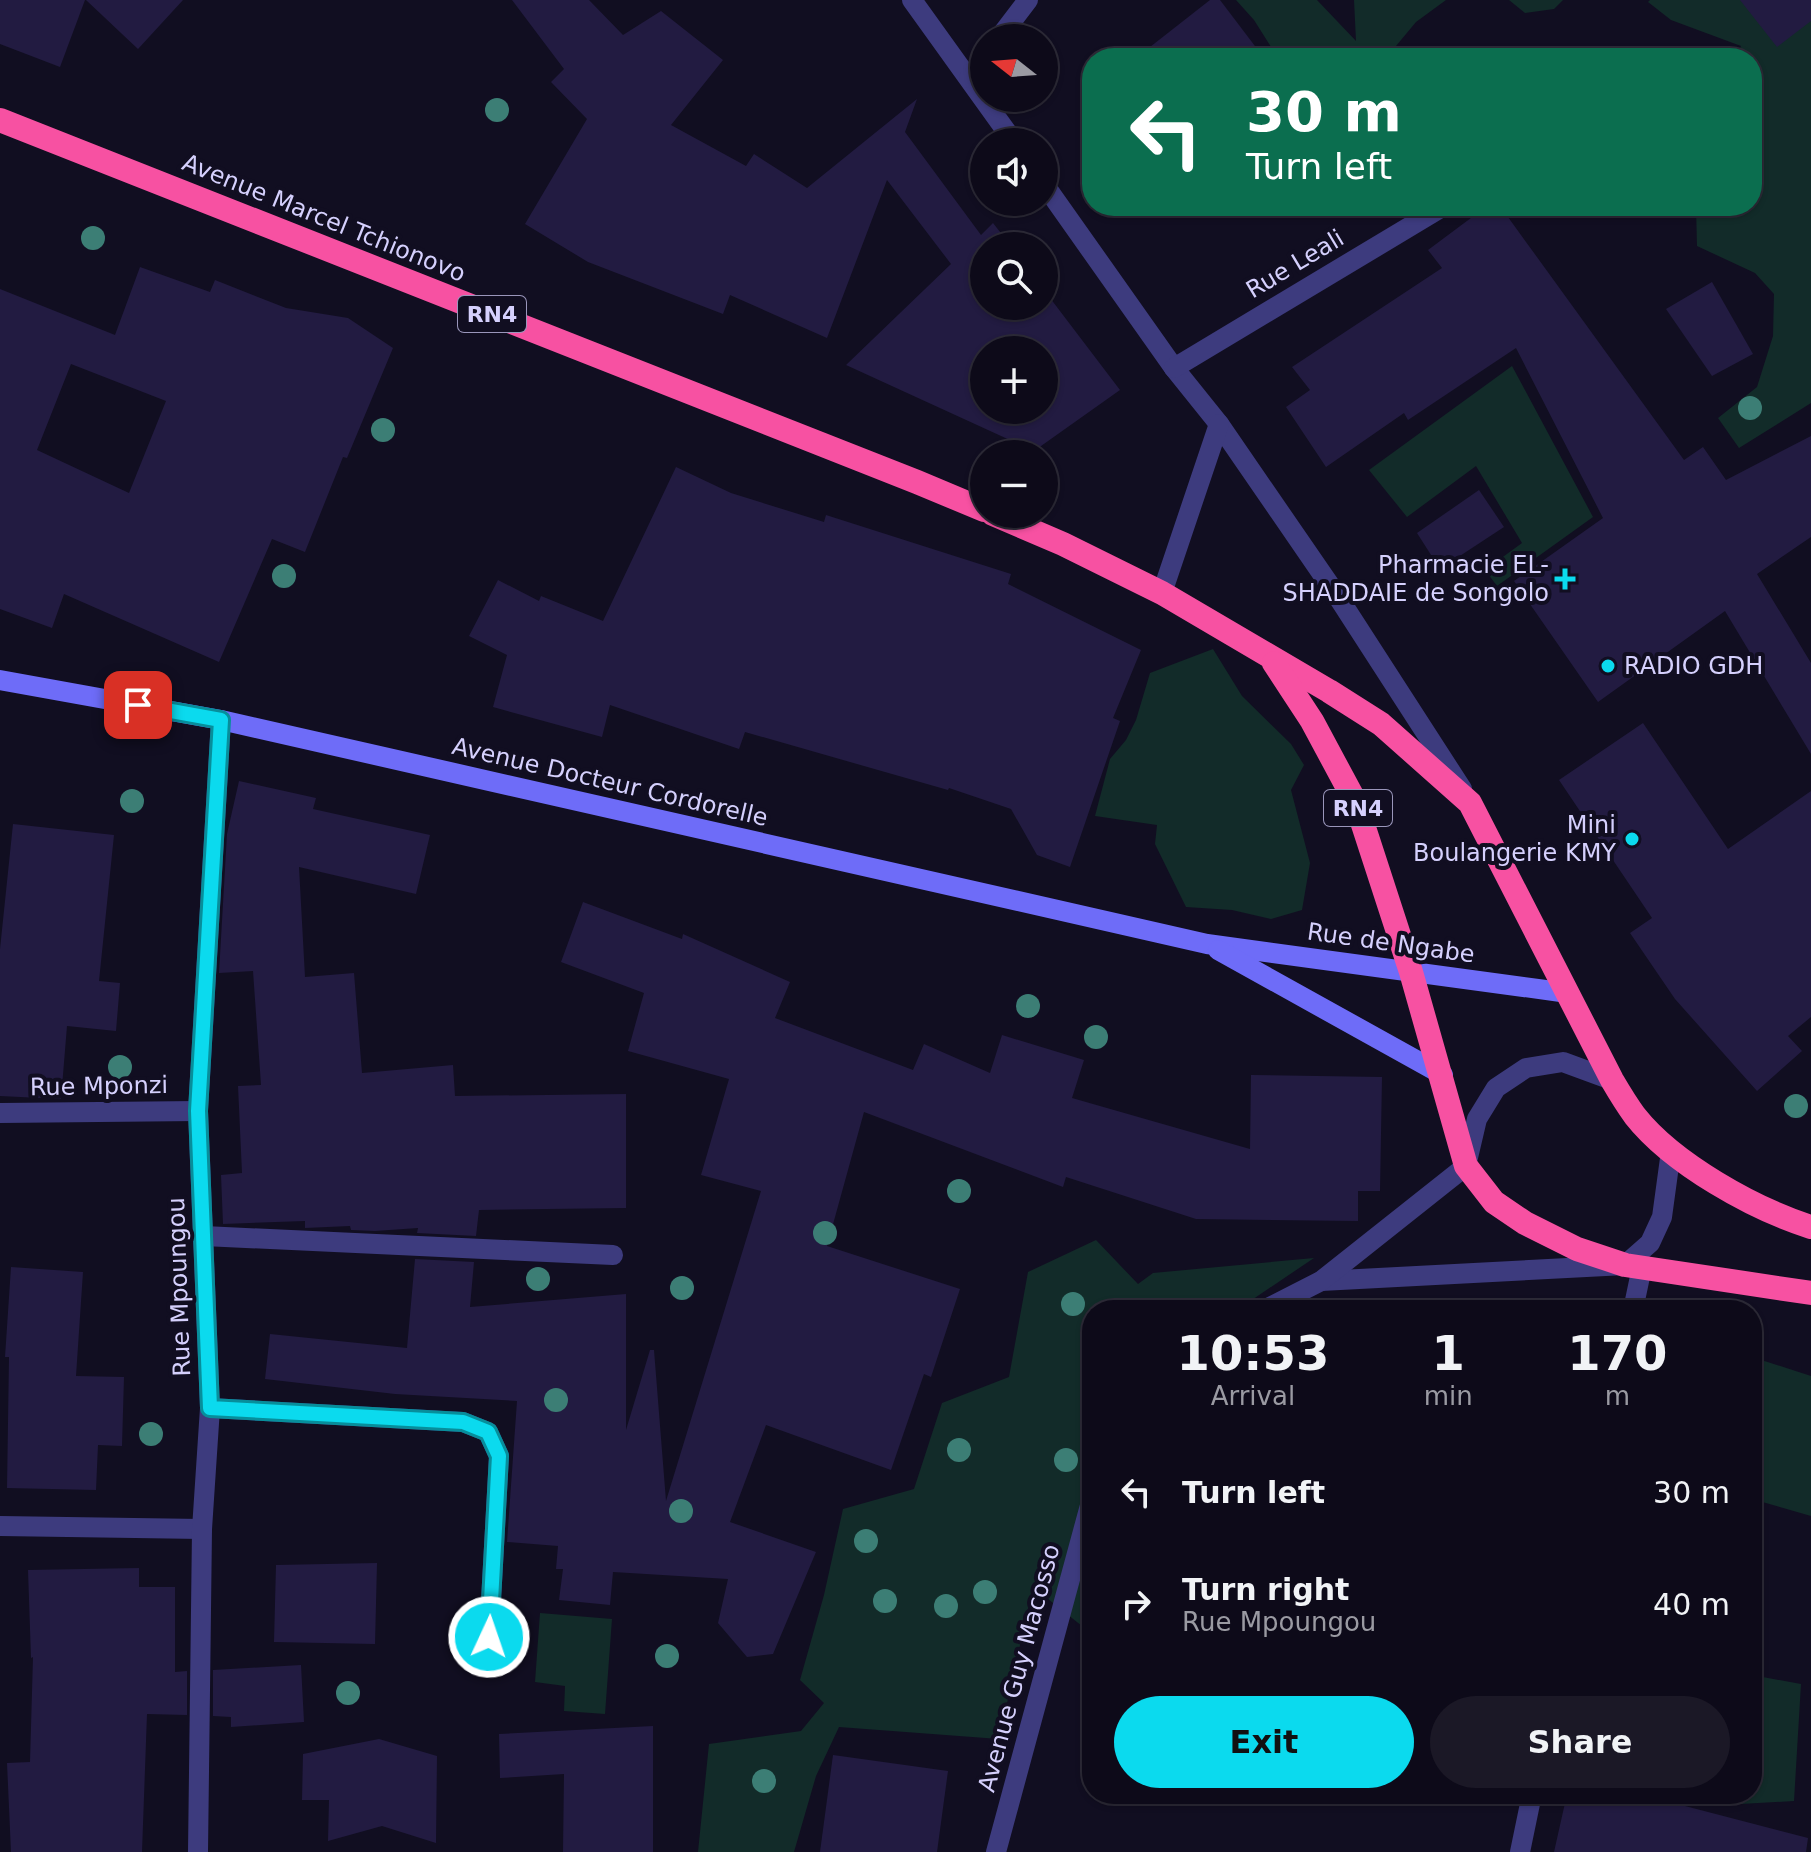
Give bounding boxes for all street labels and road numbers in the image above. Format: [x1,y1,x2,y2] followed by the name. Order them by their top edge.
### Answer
[178,148,470,288] street label: Avenue Marcel Tchionovo
[1241,224,1349,304] street label: Rue Leali
[458,296,526,332] road number: RN4
[449,732,771,832] street label: Avenue Docteur Cordorelle
[1324,790,1392,826] road number: RN4
[1306,917,1476,969] street label: Rue de Ngabe
[30,1071,168,1101] street label: Rue Mponzi
[162,1197,196,1377] street label: Rue Mpoungou
[972,1541,1066,1795] street label: Avenue Guy Macosso

